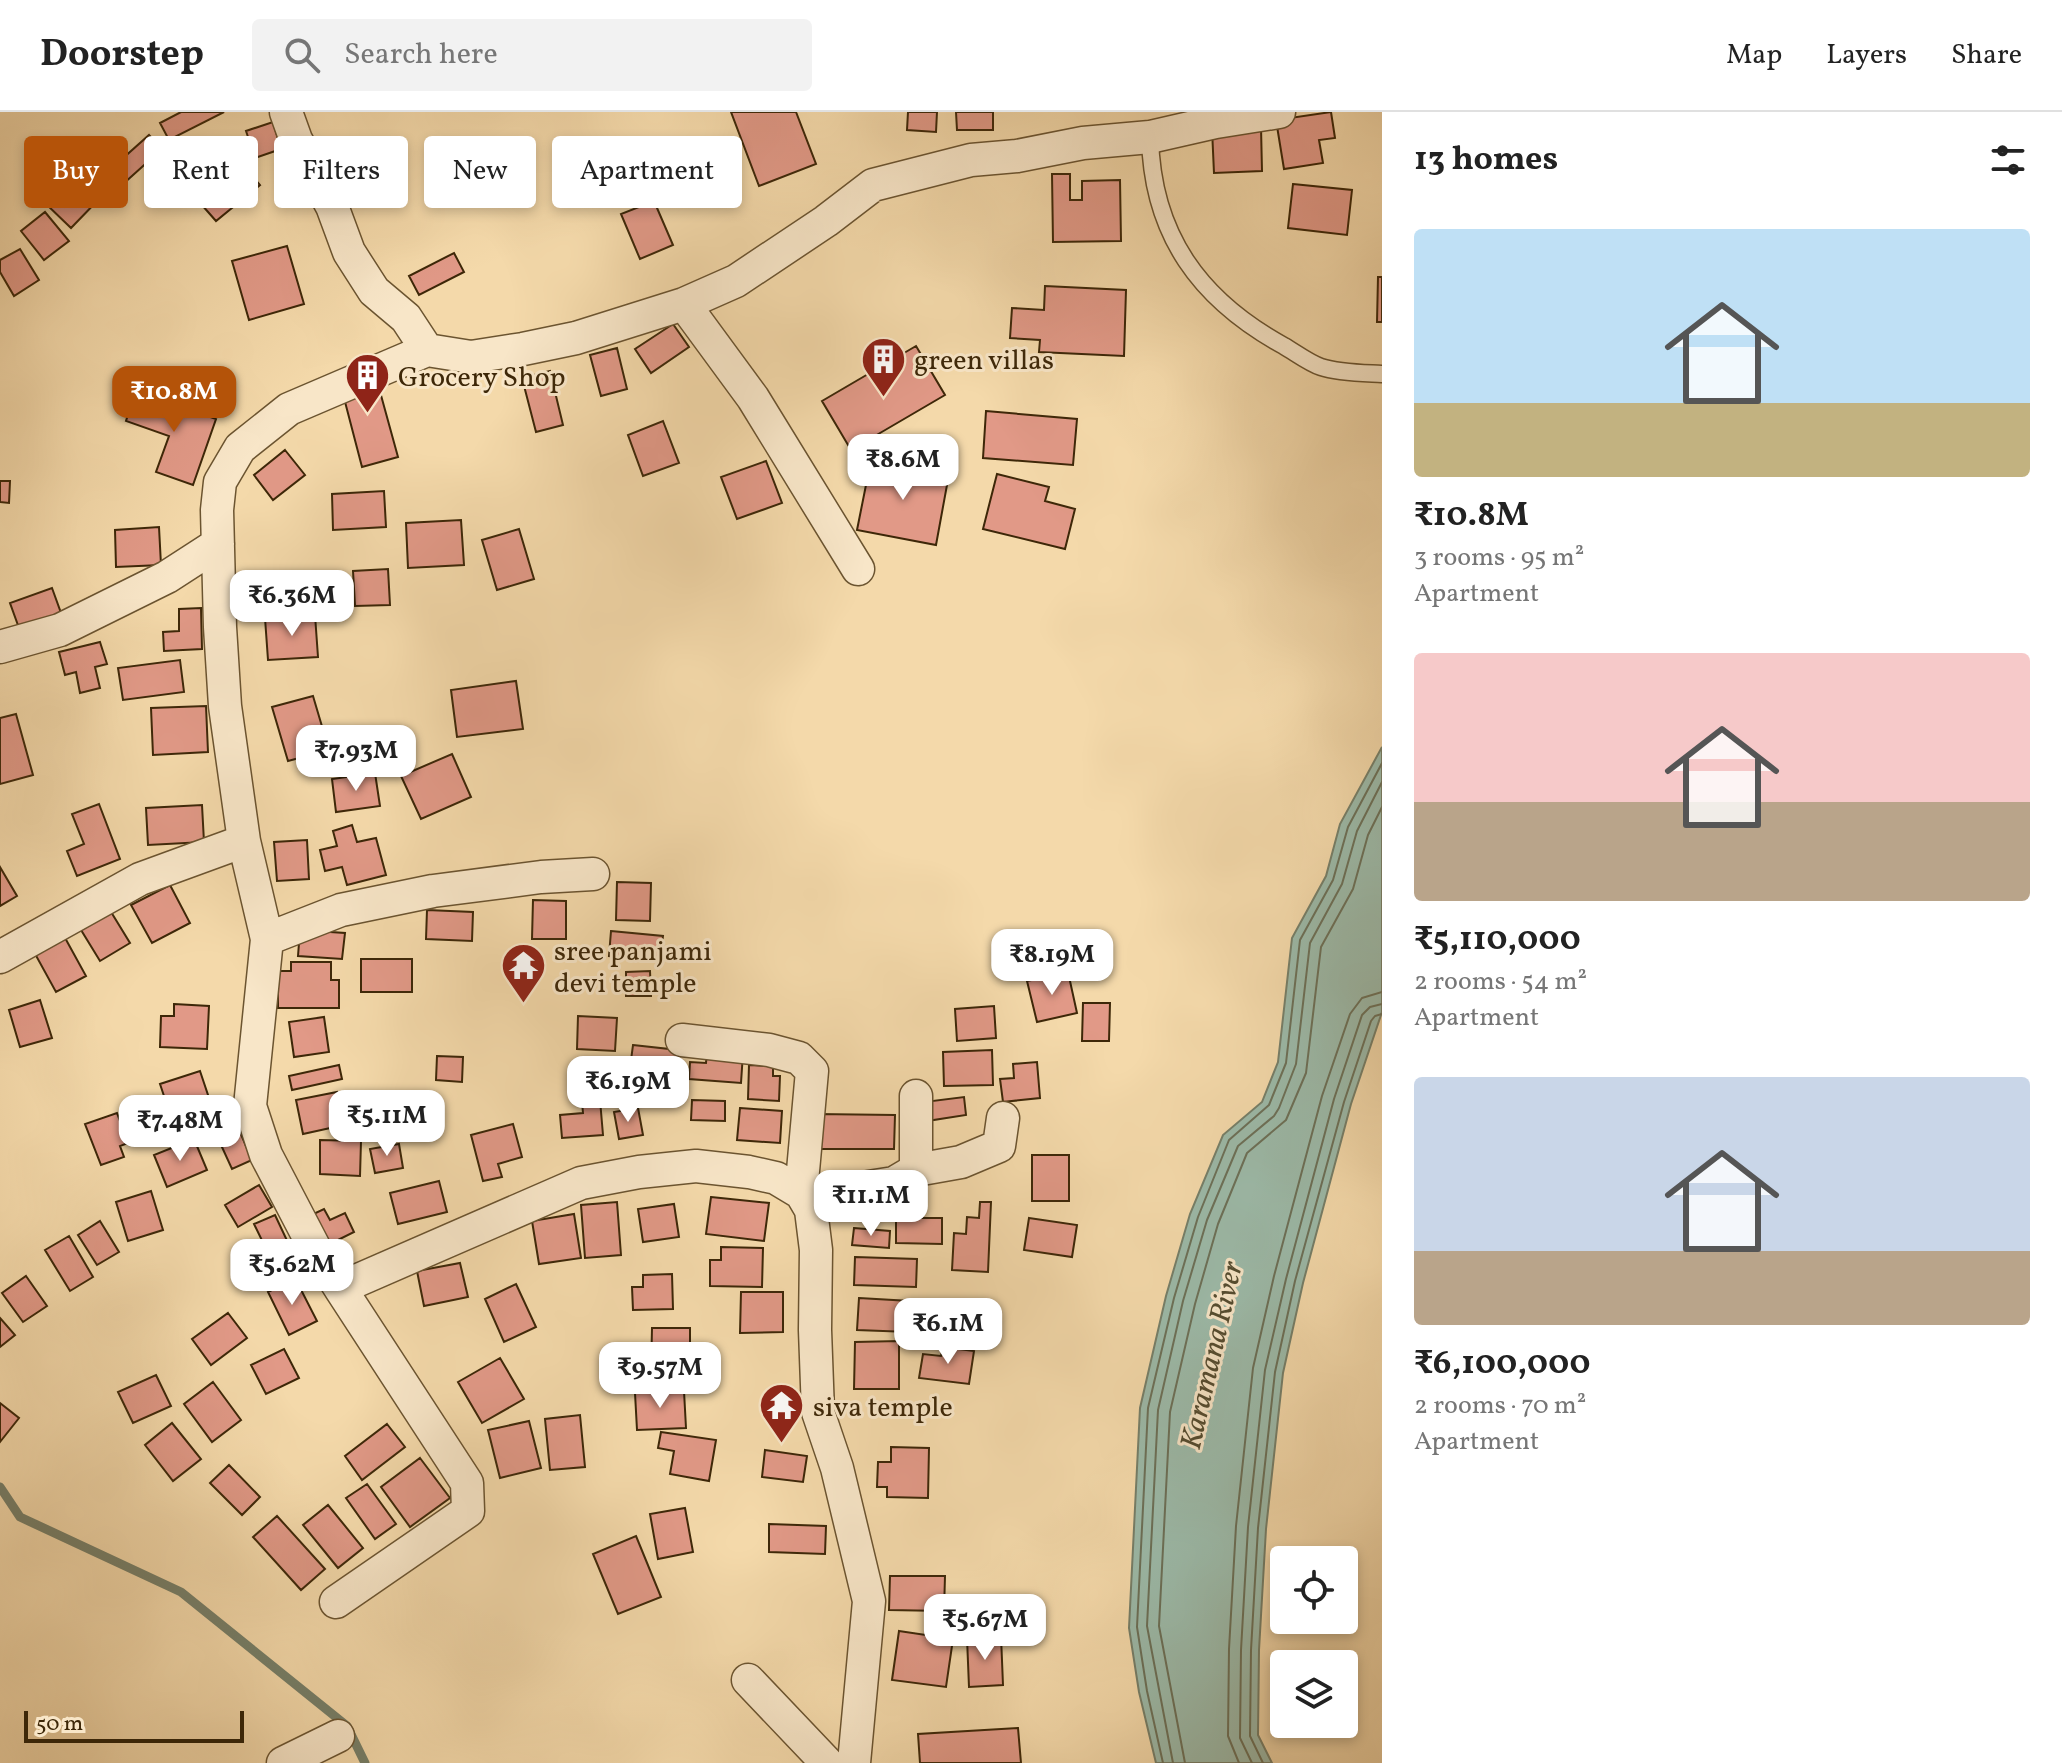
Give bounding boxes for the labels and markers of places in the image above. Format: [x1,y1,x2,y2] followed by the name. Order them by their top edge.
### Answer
[859,335,907,398] building icon: green villas
[914,342,1054,381] place label: green villas
[343,352,391,415] building icon: Grocery Shop
[398,359,566,398] place label: Grocery Shop
[109,366,239,434] pin: ₹10.8M
[847,434,959,502] pin: ₹8.6M
[227,570,357,638] pin: ₹6.36M
[291,725,421,793] pin: ₹7.93M
[987,929,1117,997] pin: ₹8.19M
[554,933,712,1004] place label: sree panjami devi temple
[499,942,547,1005] temple icon: sree panjami devi temple
[563,1056,693,1124] pin: ₹6.19M
[322,1090,452,1158] pin: ₹5.11M
[115,1095,245,1163] pin: ₹7.48M
[806,1170,936,1238] pin: ₹11.1M
[227,1239,357,1307] pin: ₹5.62M
[892,1298,1004,1366] pin: ₹6.1M
[595,1342,725,1410] pin: ₹9.57M
[758,1382,806,1445] temple icon: siva temple
[813,1389,953,1428] place label: siva temple
[920,1594,1050,1662] pin: ₹5.67M

